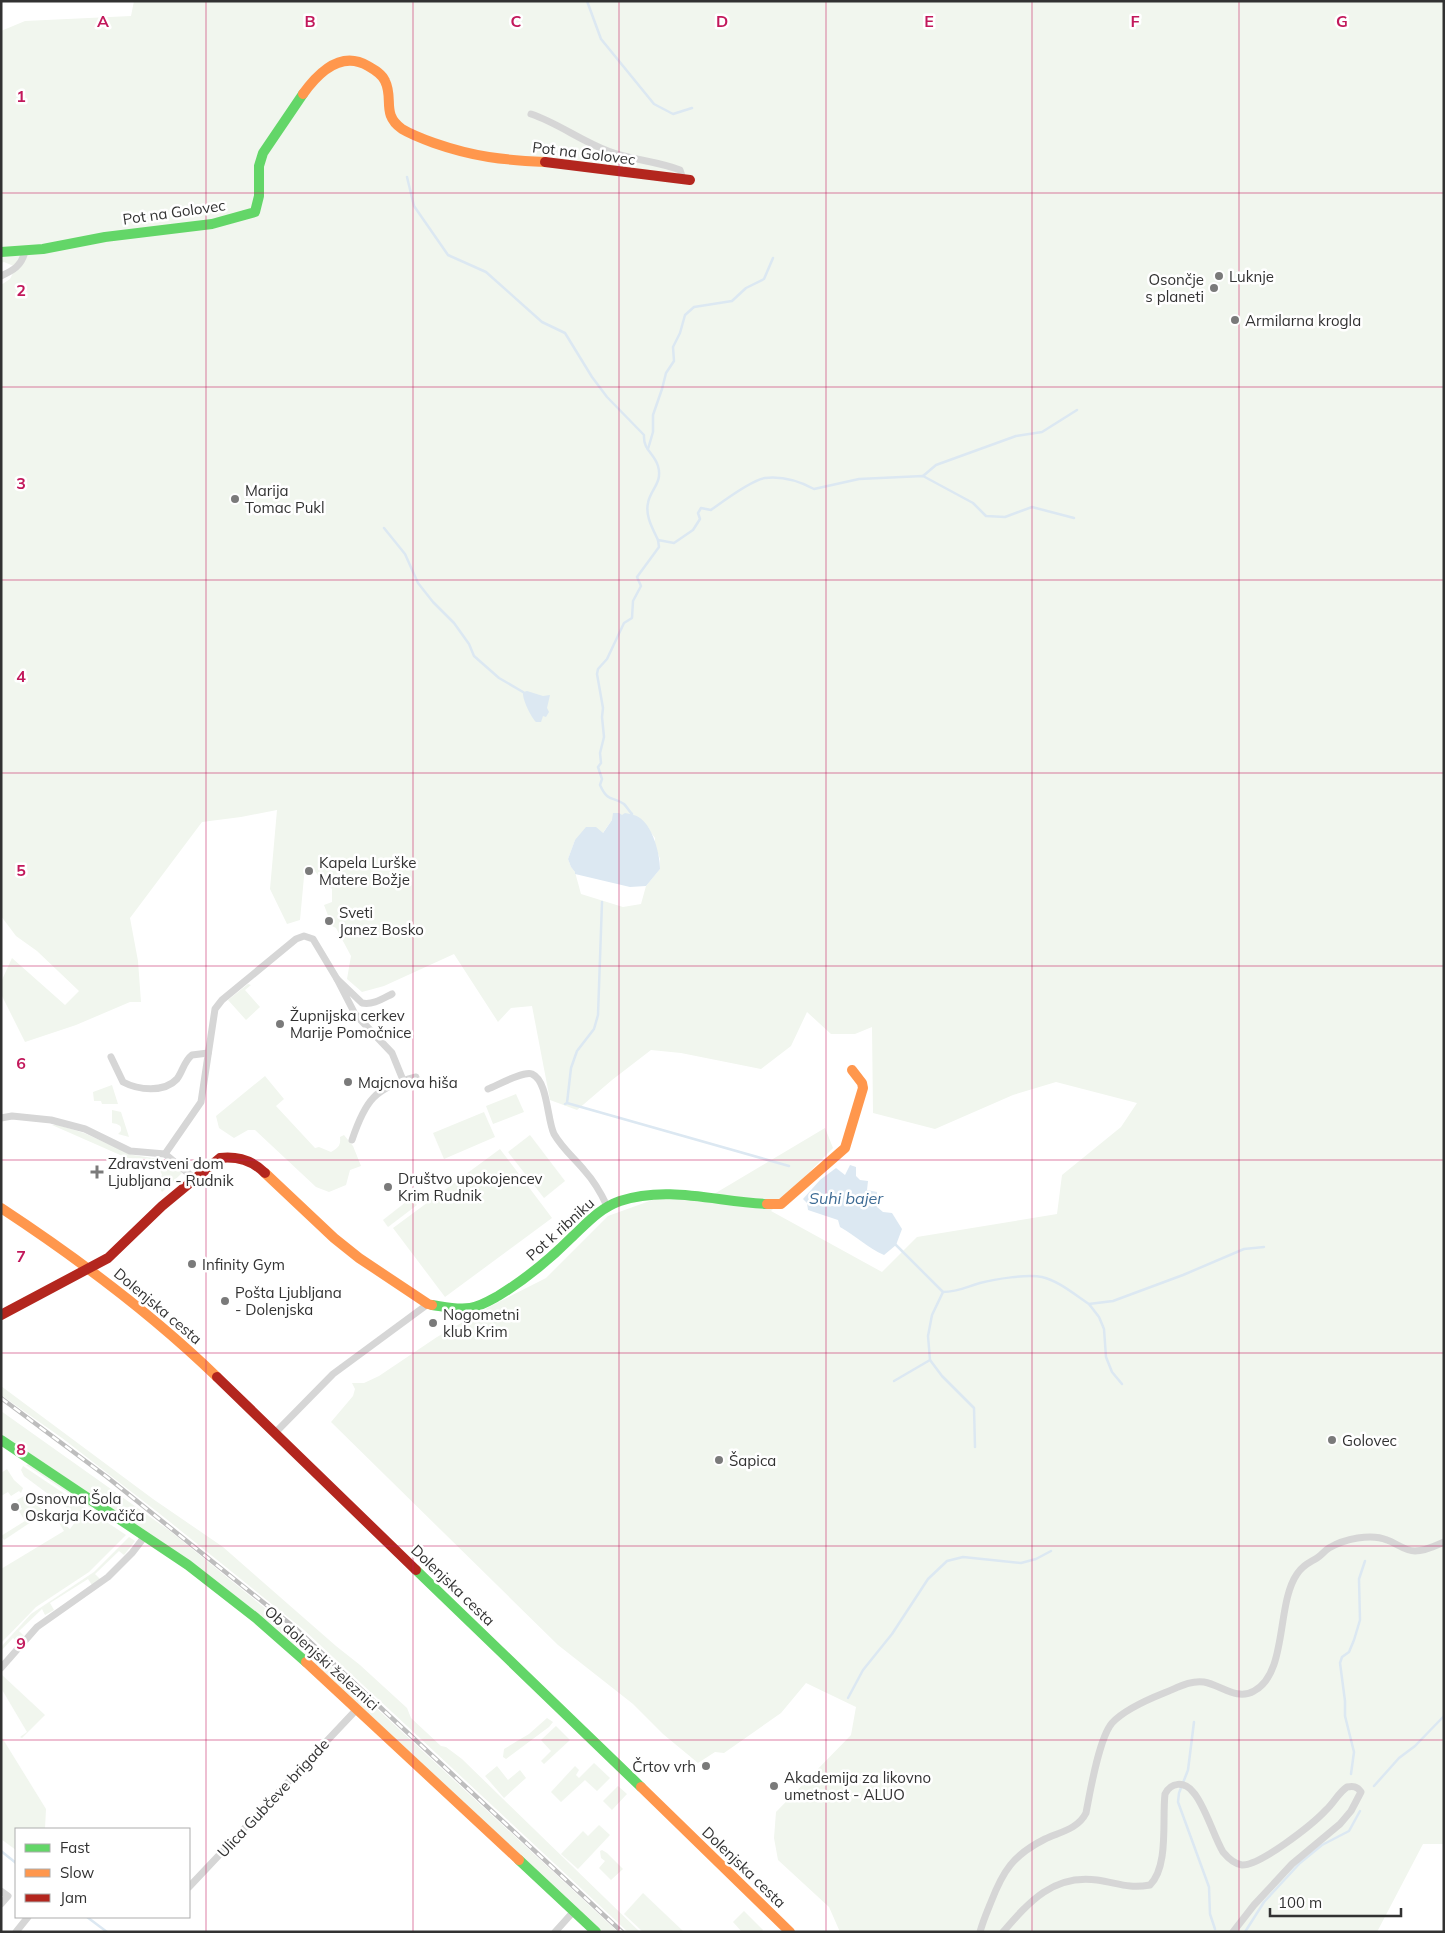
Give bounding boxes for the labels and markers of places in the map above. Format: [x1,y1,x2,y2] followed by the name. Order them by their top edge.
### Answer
[1229,267,1274,286] place label: Luknje
[1145,270,1204,306] place label: Osončje s planeti
[1213,270,1225,282] marker: Luknje
[1208,282,1220,294] marker: Osončje s planeti
[1245,311,1361,330] place label: Armilarna krogla
[1229,314,1241,326] marker: Armilarna krogla
[245,481,325,517] place label: Marija Tomac Pukl
[229,493,241,505] marker: Marija Tomac Pukl
[319,853,416,889] place label: Kapela Lurške Matere Božje
[303,865,315,877] marker: Kapela Lurške Matere Božje
[339,903,424,939] place label: Sveti Janez Bosko
[323,915,335,927] marker: Sveti Janez Bosko
[290,1006,411,1042] place label: Župnijska cerkev Marije Pomočnice
[274,1018,286,1030] marker: Župnijska cerkev Marije Pomočnice
[358,1073,458,1092] place label: Majcnova hiša
[342,1076,354,1088] marker: Majcnova hiša
[108,1154,234,1190] place label: Zdravstveni dom Ljubljana - Rudnik
[90,1165,104,1179] marker: Zdravstveni dom Ljubljana - Rudnik
[398,1169,543,1205] place label: Društvo upokojencev Krim Rudnik
[382,1181,394,1193] marker: Društvo upokojencev Krim Rudnik
[202,1255,285,1274] place label: Infinity Gym
[186,1258,198,1270] marker: Infinity Gym
[235,1283,342,1319] place label: Pošta Ljubljana - Dolenjska
[219,1295,231,1307] marker: Pošta Ljubljana - Dolenjska
[443,1305,519,1341] place label: Nogometni klub Krim
[427,1317,439,1329] marker: Nogometni klub Krim
[1342,1431,1397,1450] place label: Golovec
[1326,1434,1338,1446] marker: Golovec
[729,1451,776,1470] place label: Šapica
[713,1454,725,1466] marker: Šapica
[25,1489,145,1525] place label: Osnovna Šola Oskarja Kovačiča
[9,1501,21,1513] marker: Osnovna Šola Oskarja Kovačiča
[632,1757,696,1776] place label: Črtov vrh
[700,1760,712,1772] marker: Črtov vrh
[784,1768,931,1804] place label: Akademija za likovno umetnost - ALUO
[768,1780,780,1792] marker: Akademija za likovno umetnost - ALUO

